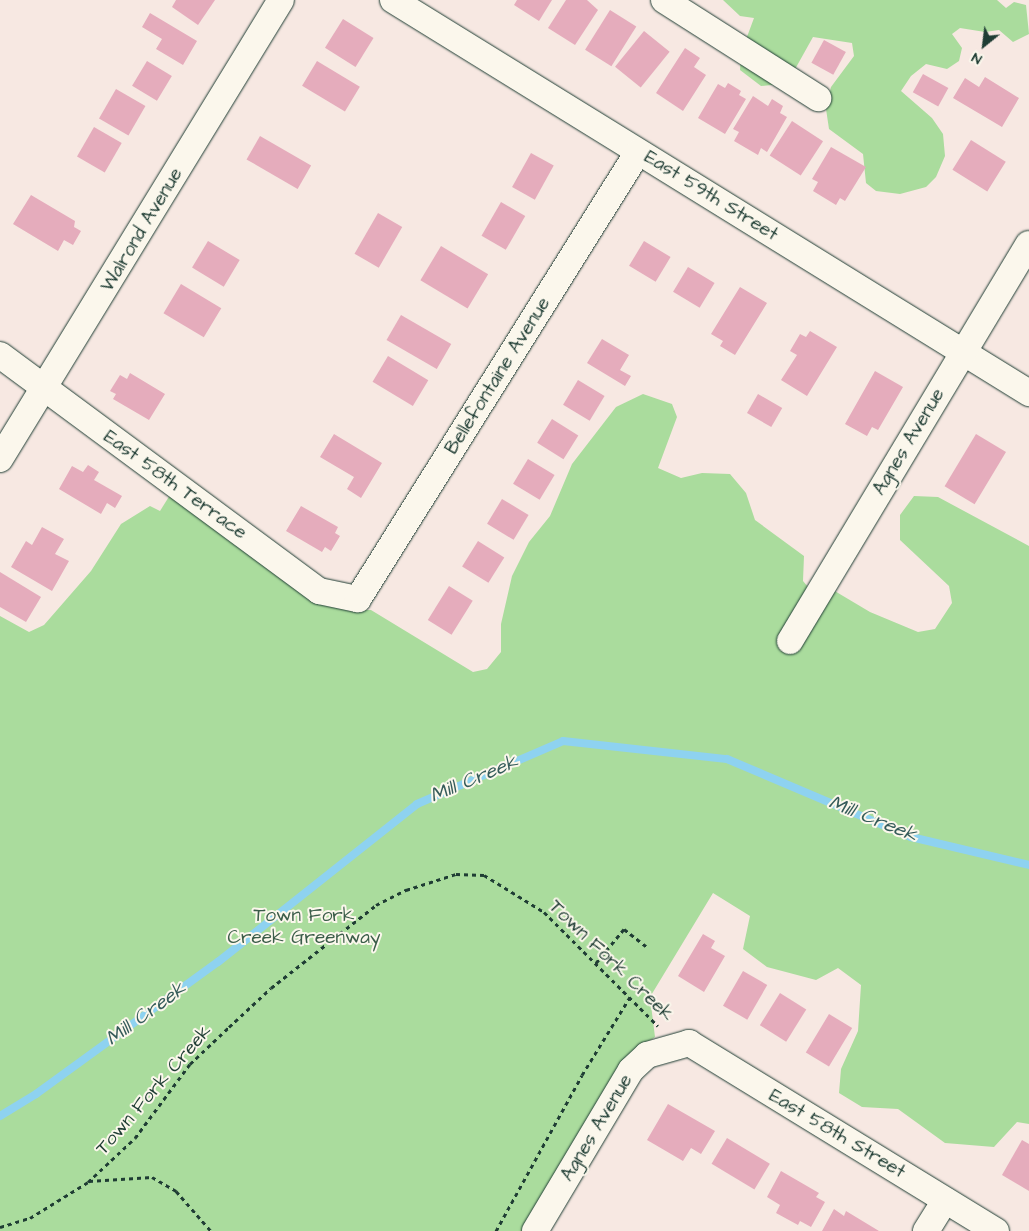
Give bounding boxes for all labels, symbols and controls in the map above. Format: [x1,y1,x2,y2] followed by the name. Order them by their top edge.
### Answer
[959,20,1009,70] north arrow
[968,47,985,69] text: N
[640,146,782,246] street label: East 59th Street
[96,164,188,296] street label: Walrond Avenue
[440,293,556,459] street label: Bellefontaine Avenue
[868,384,950,500] street label: Agnes Avenue
[99,425,251,545] street label: East 58th Terrace
[427,750,521,808] water label: Mill Creek
[825,790,921,848] water label: Mill Creek
[544,896,678,1026] street label: Town Fork Creek
[228,905,380,949] park label: Town Fork Creek Greenway
[101,977,191,1051] water label: Mill Creek
[91,1020,217,1160] street label: Town Fork Creek
[556,1070,638,1186] street label: Agnes Avenue
[765,1084,909,1184] street label: East 58th Street

